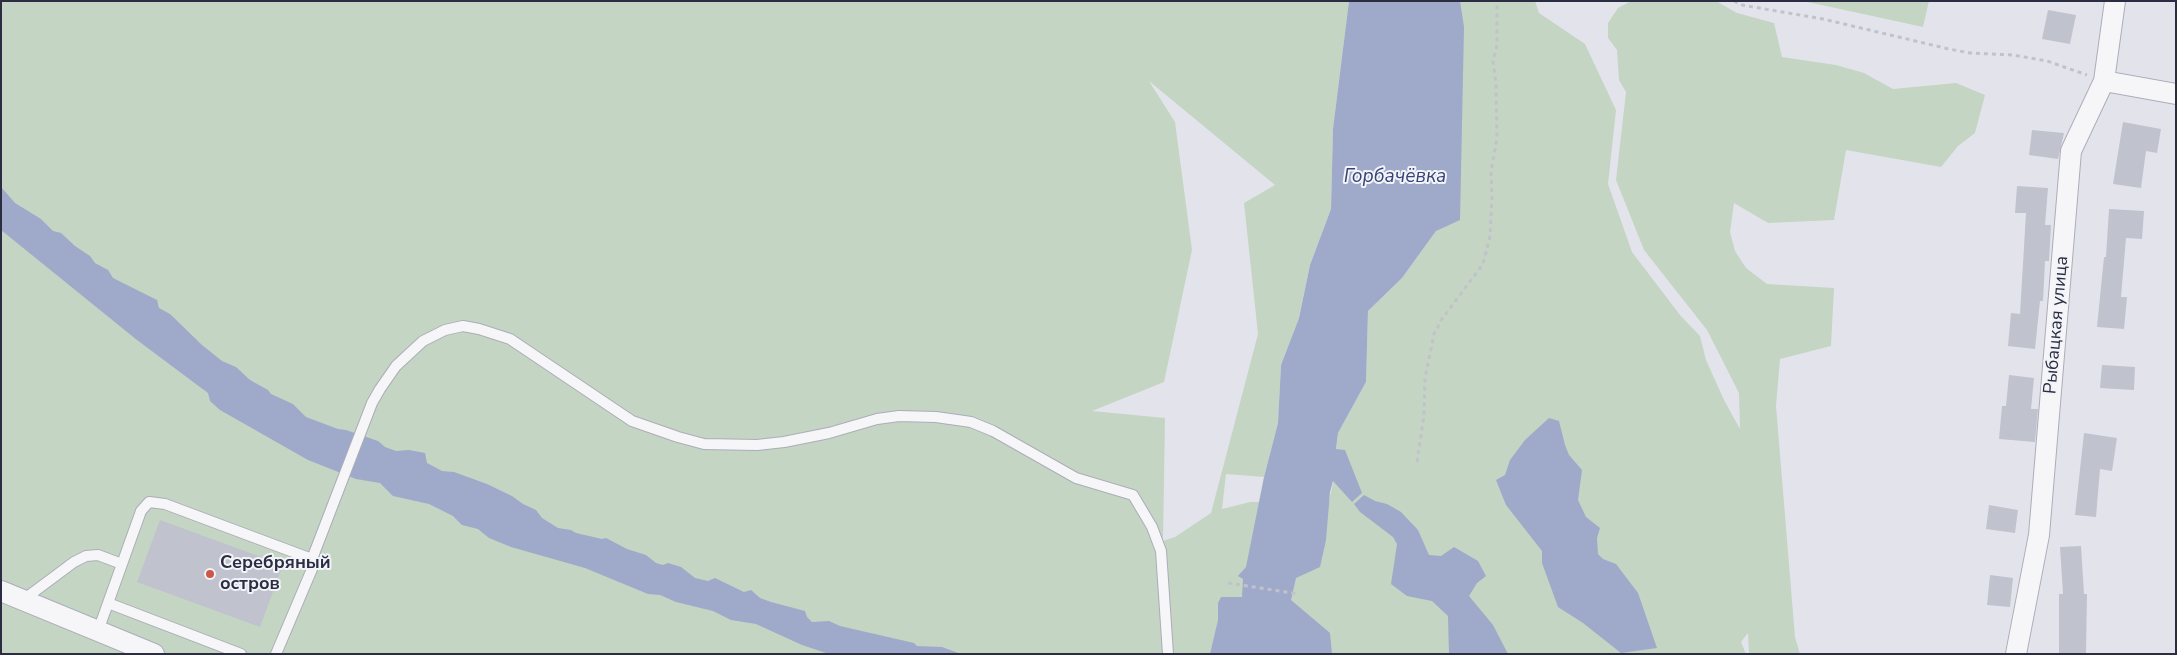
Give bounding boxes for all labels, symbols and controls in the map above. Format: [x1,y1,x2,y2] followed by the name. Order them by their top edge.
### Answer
[1344,166,1446,188] water label: Горбачёвка
[2040,255,2074,395] street label: Рыбацкая улица
[220,553,331,596] place label: Серебряный остров
[204,568,216,580] marker: Серебряный остров

